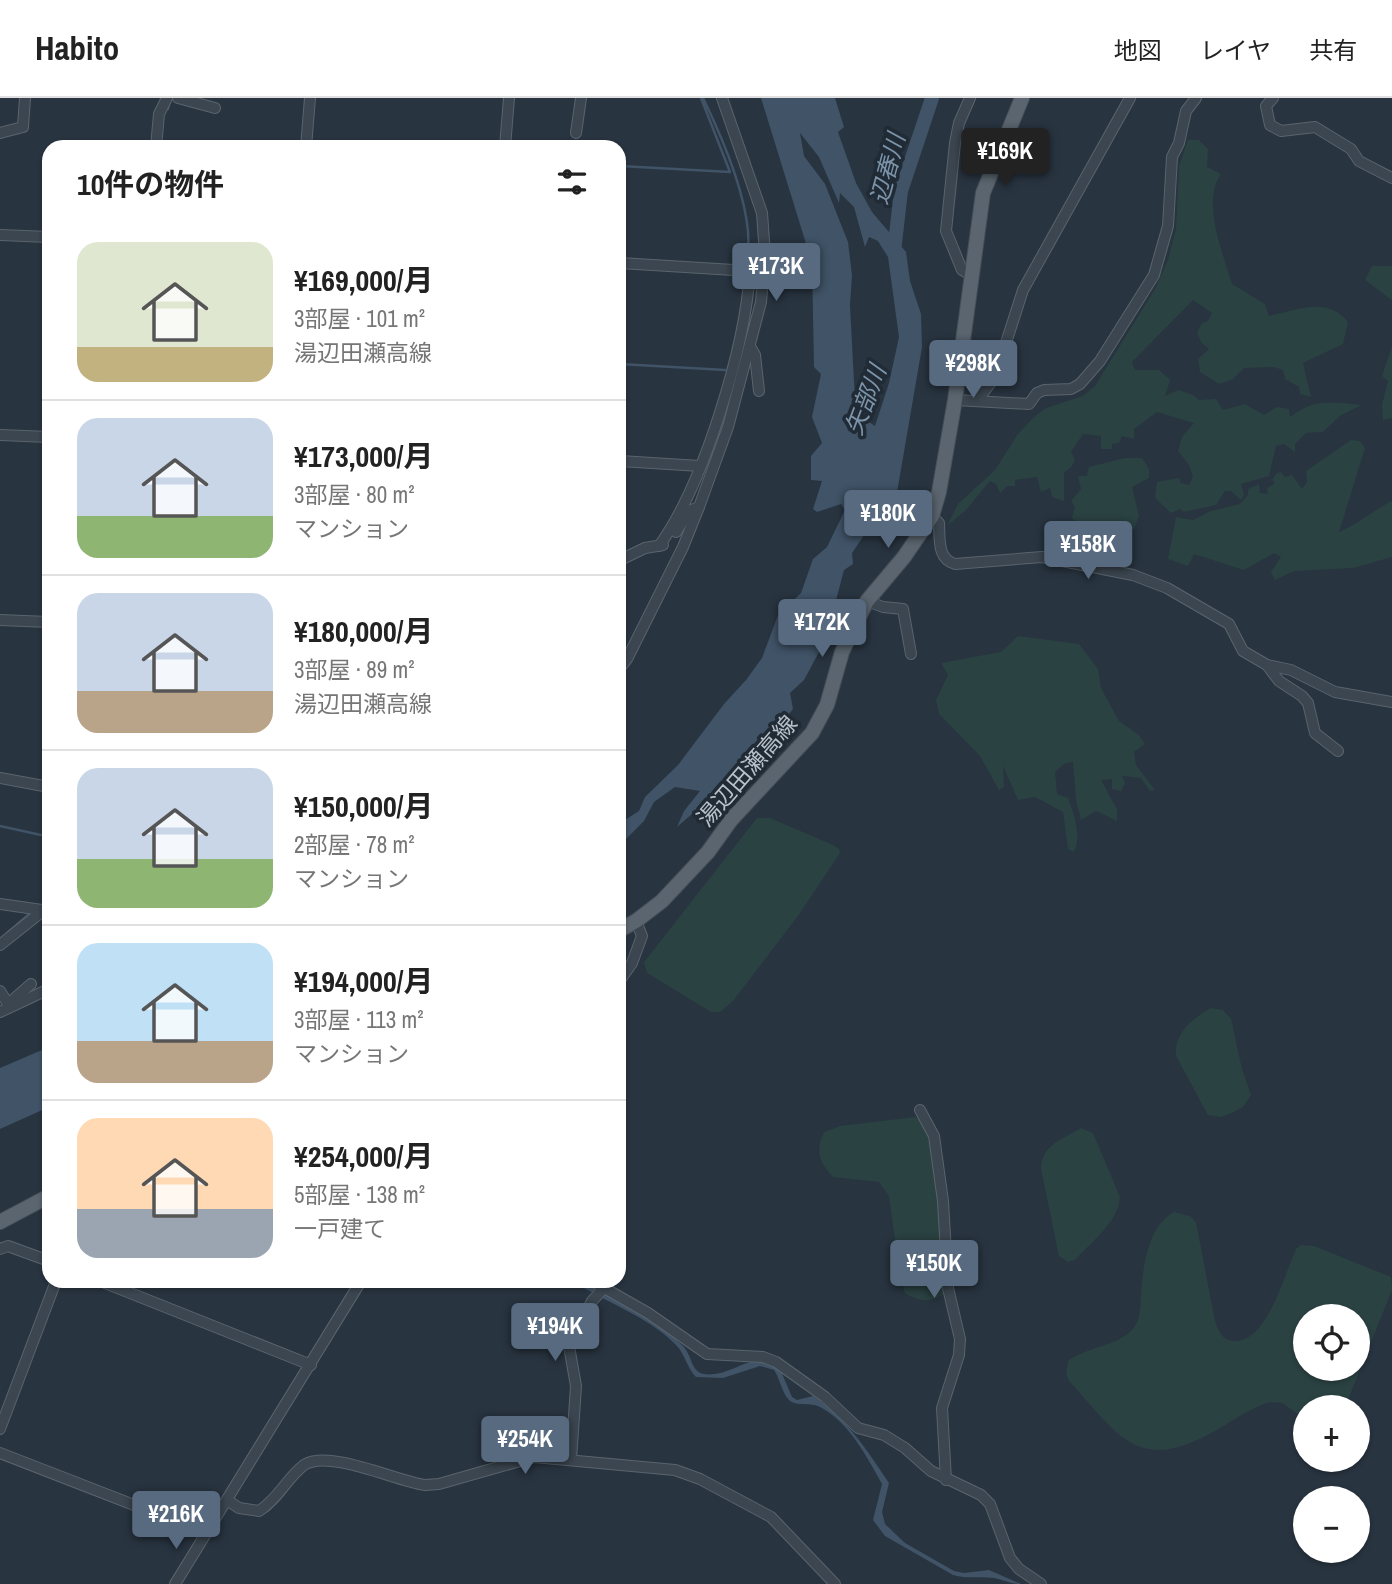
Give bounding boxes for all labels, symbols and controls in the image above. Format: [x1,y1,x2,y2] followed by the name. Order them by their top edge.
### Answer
[35,26,119,70] text: Habito
[1114,34,1162,66] text: 地図
[1200,34,1271,66] text: レイヤ
[1309,34,1357,66] text: 共有
[862,127,913,208] water label: 辺春川
[956,129,1054,188] pin: ¥169K
[977,135,1033,166] text: ¥169K
[553,163,591,201] icon: filters
[77,164,224,204] text: 10件の物件
[727,244,825,303] pin: ¥173K
[748,250,804,281] text: ¥173K
[294,260,433,300] text: ¥169,000/月
[133,270,217,354] icon: home
[294,303,425,334] text: 3部屋 · 101 m²
[294,337,432,368] text: 湯辺田瀬高線
[924,341,1022,400] pin: ¥298K
[945,347,1001,378] text: ¥298K
[837,357,894,439] water label: 矢部川
[294,436,433,476] text: ¥173,000/月
[133,446,217,530] icon: home
[294,479,414,510] text: 3部屋 · 80 m²
[839,490,937,550] pin: ¥180K
[860,497,916,528] text: ¥180K
[294,513,409,544] text: マンション
[1039,522,1137,581] pin: ¥158K
[1060,528,1116,559] text: ¥158K
[773,600,871,659] pin: ¥172K
[794,606,850,637] text: ¥172K
[294,611,433,651] text: ¥180,000/月
[133,621,217,705] icon: home
[294,654,414,685] text: 3部屋 · 89 m²
[294,688,432,719] text: 湯辺田瀬高線
[690,708,804,833] street label: 湯辺田瀬高線
[294,786,433,826] text: ¥150,000/月
[133,796,217,880] icon: home
[294,829,414,860] text: 2部屋 · 78 m²
[294,863,409,894] text: マンション
[294,961,433,1001] text: ¥194,000/月
[133,971,217,1055] icon: home
[294,1004,424,1035] text: 3部屋 · 113 m²
[294,1038,409,1069] text: マンション
[294,1136,433,1176] text: ¥254,000/月
[133,1146,217,1230] icon: home
[294,1179,425,1210] text: 5部屋 · 138 m²
[294,1213,386,1244] text: 一戸建て
[885,1240,983,1300] pin: ¥150K
[906,1247,962,1278] text: ¥150K
[506,1304,604,1363] pin: ¥194K
[1293,1304,1370,1563] map controls
[1293,1304,1370,1381] button: locate
[527,1310,583,1341] text: ¥194K
[1293,1395,1370,1472] button: +
[476,1416,574,1476] pin: ¥254K
[497,1423,553,1454] text: ¥254K
[1293,1486,1370,1563] button: −
[127,1492,225,1551] pin: ¥216K
[148,1498,204,1529] text: ¥216K

